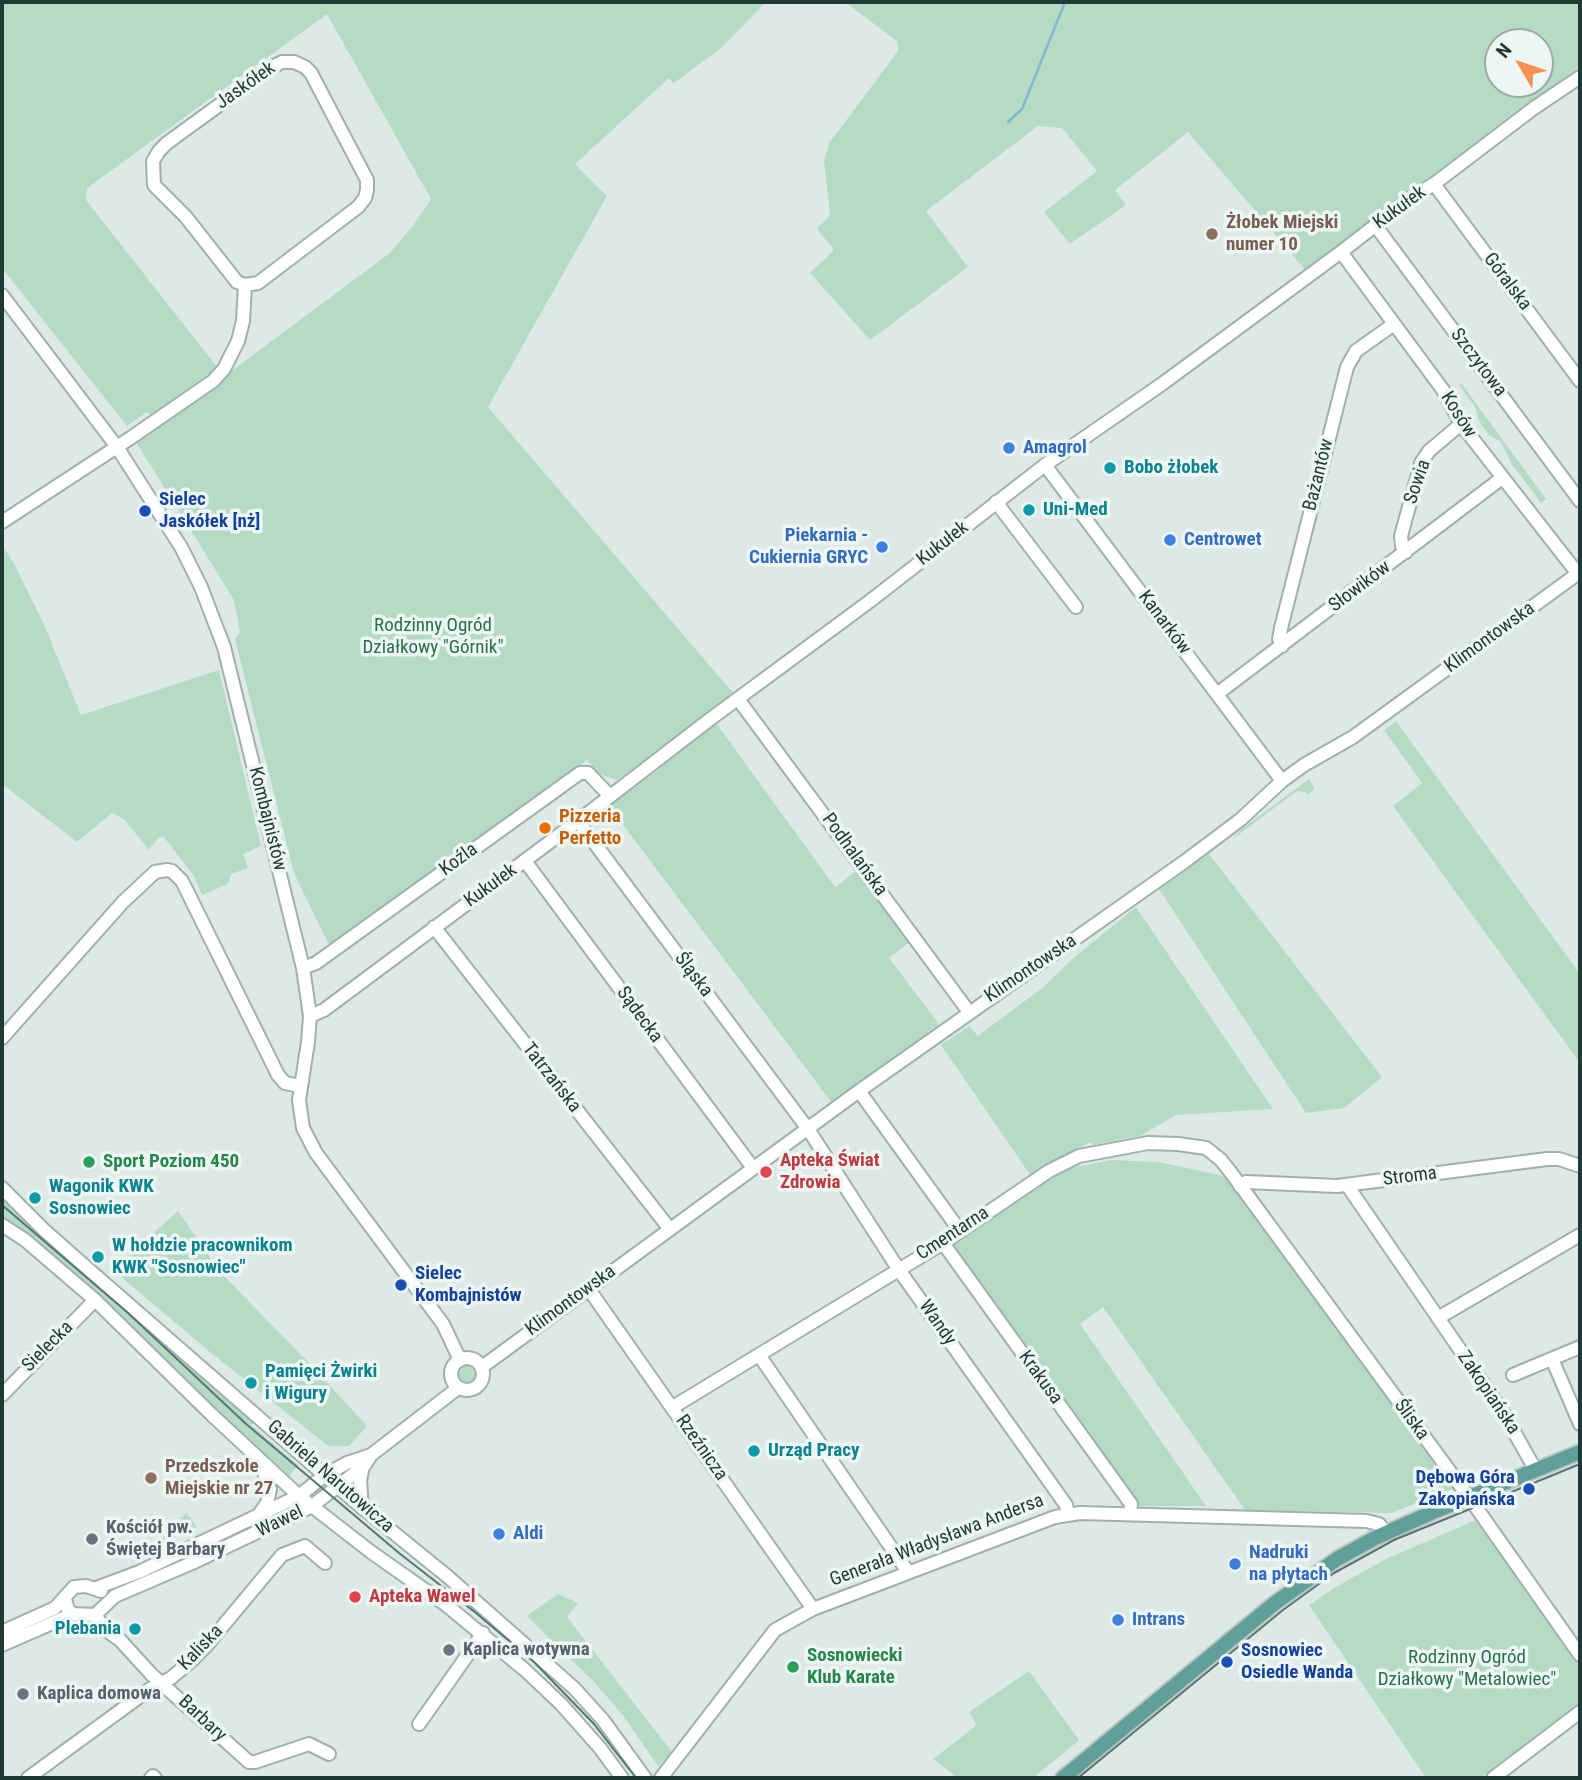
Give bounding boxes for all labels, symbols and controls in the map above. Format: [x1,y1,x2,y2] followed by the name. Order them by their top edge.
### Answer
[1484,28,1554,98] north arrow
[1491,39,1516,62] text: N
[212,57,280,115] street label: Jaskółek
[1369,181,1431,235] street label: Kukułek
[1226,212,1338,256] place label: Żłobek Miejski numer 10
[1204,226,1220,242] marker: Żłobek Miejski numer 10
[1478,249,1536,315] street label: Góralska
[1445,324,1511,402] street label: Szczytowa
[1435,388,1481,442] street label: Kosów
[1023,437,1087,459] place label: Amagrol
[1299,437,1339,513] street label: Bażantów
[1001,440,1017,456] marker: Amagrol
[1124,457,1218,479] place label: Bobo żłobek
[1400,457,1436,507] street label: Sowia
[1102,460,1118,476] marker: Bobo żłobek
[159,489,260,533] place label: Sielec Jaskółek [nż]
[1043,499,1108,521] place label: Uni-Med
[1021,502,1037,518] marker: Uni-Med
[137,503,153,519] marker: Sielec Jaskółek [nż]
[913,517,973,571] street label: Kukułek
[749,525,868,569] place label: Piekarnia - Cukiernia GRYC
[1184,529,1261,551] place label: Centrowet
[1162,532,1178,548] marker: Centrowet
[874,539,890,555] marker: Piekarnia - Cukiernia GRYC
[1325,556,1395,618] street label: Słowików
[1133,587,1195,659] street label: Kanarków
[1441,598,1539,678] street label: Klimontowska
[363,615,503,659] park label: Rodzinny Ogród Działkowy "Górnik"
[243,765,291,873] street label: Kombajnistów
[559,806,621,850] place label: Pizzeria Perfetto
[816,809,892,901] street label: Podhalańska
[537,820,553,836] marker: Pizzeria Perfetto
[436,839,482,881] street label: Koźla
[460,859,522,913] street label: Kukułek
[981,930,1081,1008] street label: Klimontowska
[669,948,717,1002] street label: Śląska
[611,983,667,1047] street label: Sądecka
[517,1039,585,1117] street label: Tatrzańska
[780,1150,879,1194] place label: Apteka Świat Zdrowia
[103,1151,239,1173] place label: Sport Poziom 450
[81,1154,97,1170] marker: Sport Poziom 450
[1382,1162,1438,1192] street label: Stroma
[758,1164,774,1180] marker: Apteka Świat Zdrowia
[49,1176,154,1220] place label: Wagonik KWK Sosnowiec
[27,1190,43,1206] marker: Wagonik KWK Sosnowiec
[912,1202,994,1266] street label: Cmentarna
[112,1235,292,1279] place label: W hołdzie pracownikom KWK "Sosnowiec"
[90,1249,106,1265] marker: W hołdzie pracownikom KWK "Sosnowiec"
[522,1261,620,1341] street label: Klimontowska
[415,1263,522,1307] place label: Sielec Kombajnistów
[393,1277,409,1293] marker: Sielec Kombajnistów
[913,1296,961,1350] street label: Wandy
[18,1317,78,1377] street label: Sielecka
[1013,1347,1067,1409] street label: Krakusa
[1452,1347,1524,1439] street label: Zakopiańska
[265,1361,377,1405] place label: Pamięci Żwirki i Wigury
[243,1375,259,1391] marker: Pamięci Żwirki i Wigury
[1389,1395,1433,1445] street label: Śliska
[670,1411,732,1485] street label: Rzeźnicza
[262,1416,398,1538] street label: Gabriela Narutowicza
[768,1440,859,1462] place label: Urząd Pracy
[746,1443,762,1459] marker: Urząd Pracy
[165,1456,273,1500] place label: Przedszkole Miejskie nr 27
[1415,1467,1515,1511] place label: Dębowa Góra Zakopiańska
[143,1470,159,1486] marker: Przedszkole Miejskie nr 27
[1521,1481,1537,1497] marker: Dębowa Góra Zakopiańska
[827,1490,1047,1592] street label: Generała Władysława Andersa
[253,1501,307,1543] street label: Wawel
[106,1517,225,1561] place label: Kościół pw. Świętej Barbary
[513,1523,543,1545] place label: Aldi
[491,1526,507,1542] marker: Aldi
[84,1531,100,1547] marker: Kościół pw. Świętej Barbary
[1249,1542,1328,1586] place label: Nadruki na płytach
[1227,1556,1243,1572] marker: Nadruki na płytach
[369,1586,475,1608] place label: Apteka Wawel
[347,1589,363,1605] marker: Apteka Wawel
[1132,1609,1185,1631] place label: Intrans
[1110,1612,1126,1628] marker: Intrans
[55,1618,121,1640] place label: Plebania
[174,1620,228,1676] street label: Kaliska
[127,1621,143,1637] marker: Plebania
[463,1639,590,1661] place label: Kaplica wotywna
[1241,1640,1353,1684] place label: Sosnowiec Osiedle Wanda
[441,1642,457,1658] marker: Kaplica wotywna
[807,1645,903,1689] place label: Sosnowiecki Klub Karate
[1378,1647,1556,1691] park label: Rodzinny Ogród Działkowy "Metalowiec"
[1219,1654,1235,1670] marker: Sosnowiec Osiedle Wanda
[785,1659,801,1675] marker: Sosnowiecki Klub Karate
[37,1683,161,1705] place label: Kaplica domowa
[15,1686,31,1702] marker: Kaplica domowa
[173,1691,231,1747] street label: Barbary

